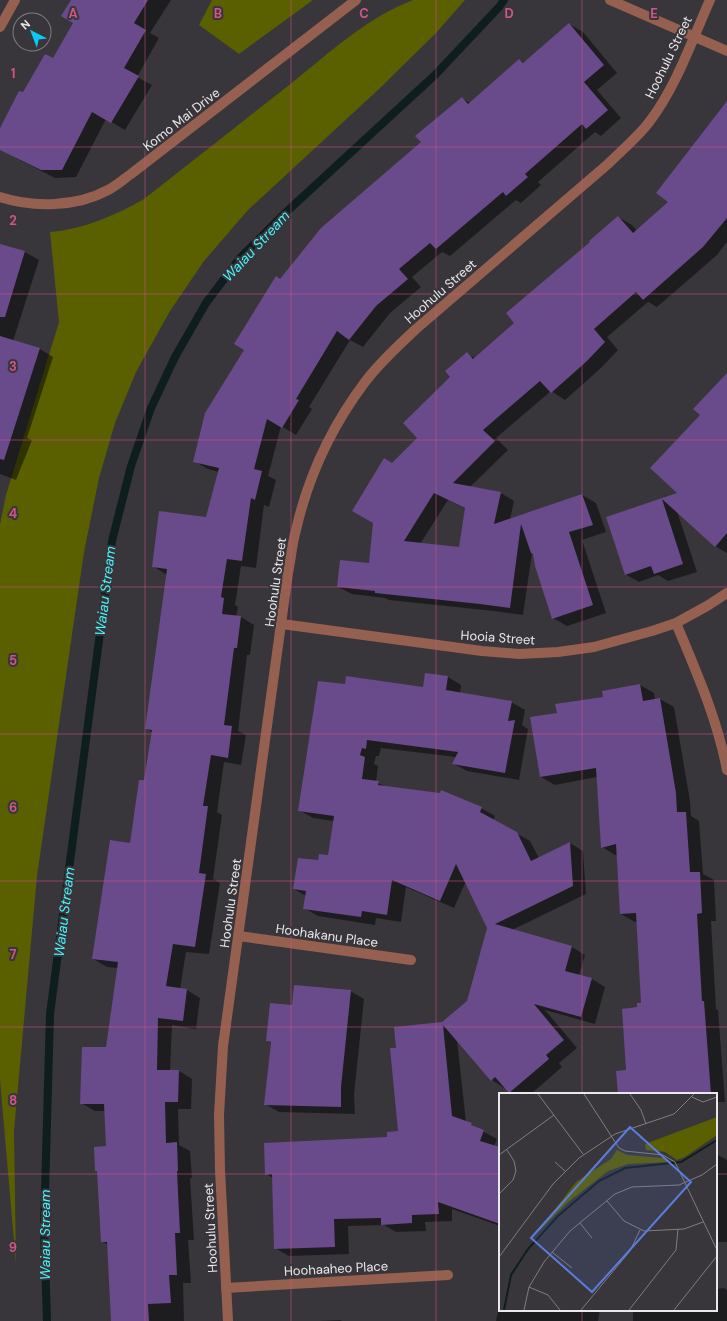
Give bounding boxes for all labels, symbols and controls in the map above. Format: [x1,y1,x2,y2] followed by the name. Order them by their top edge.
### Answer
[68,5,78,22] text: A
[214,5,222,22] text: B
[359,5,369,22] text: C
[504,5,514,22] text: D
[650,5,658,22] text: E
[12,12,52,52] north arrow
[641,13,696,101] street label: Hoohulu Street
[18,17,33,32] text: N
[11,65,15,82] text: 1
[139,84,223,155] street label: Komo Mai Drive
[219,207,293,285] water label: Waiau Stream
[9,212,17,229] text: 2
[401,255,480,327] street label: Hoohulu Street
[9,358,17,375] text: 3
[9,505,17,522] text: 4
[261,536,290,628] street label: Hoohulu Street
[91,545,119,637] water label: Waiau Stream
[460,626,536,649] street label: Hooia Street
[9,652,17,669] text: 5
[9,799,17,816] text: 6
[216,857,245,949] street label: Hoohulu Street
[50,866,78,958] water label: Waiau Stream
[275,920,379,951] street label: Hoohakanu Place
[10,946,17,963] text: 7
[9,1092,17,1109] text: 8
[499,1093,717,1311] inset map
[200,1183,221,1273] street label: Hoohulu Street
[36,1190,54,1280] water label: Waiau Stream
[9,1239,17,1256] text: 9
[284,1257,389,1280] street label: Hoohaaheo Place

